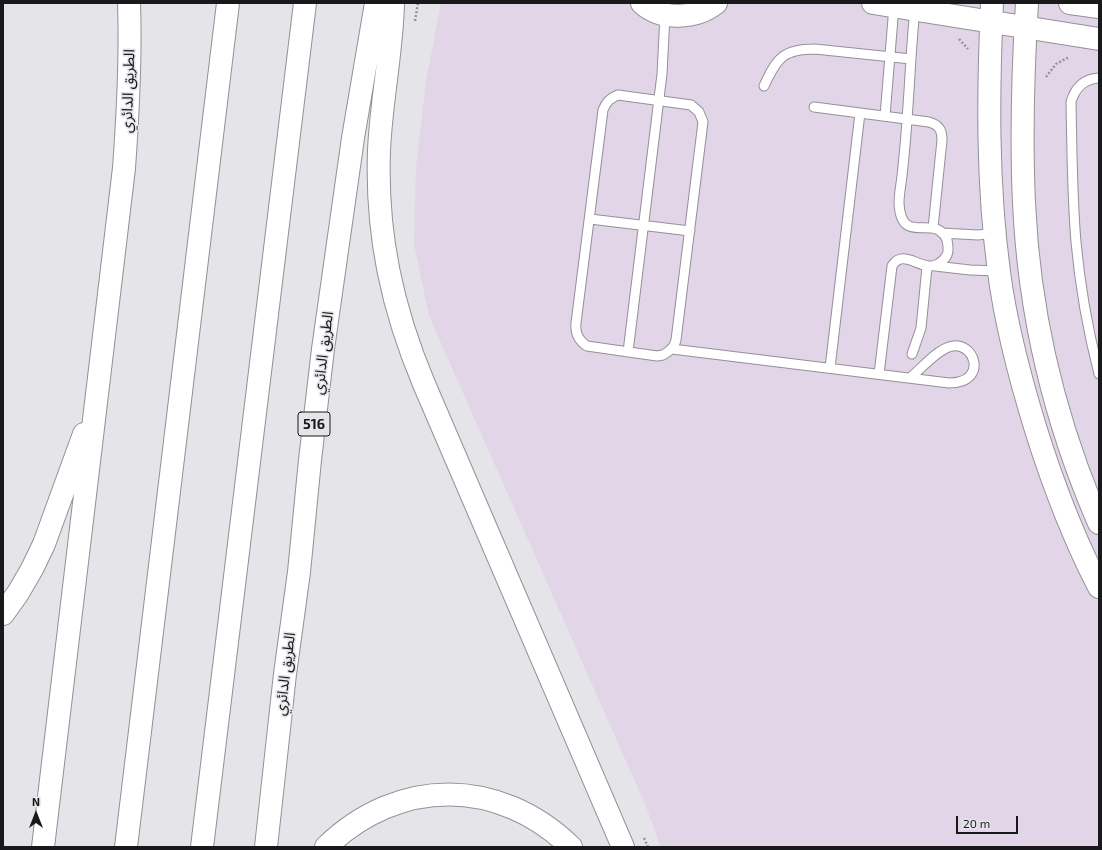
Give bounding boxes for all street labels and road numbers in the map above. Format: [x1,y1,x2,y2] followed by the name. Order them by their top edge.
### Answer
[118,49,138,133] street label: الطريق الدائري
[309,310,337,396] street label: الطريق الدائري
[298,412,330,436] road number: 516
[271,631,299,717] street label: الطريق الدائري

